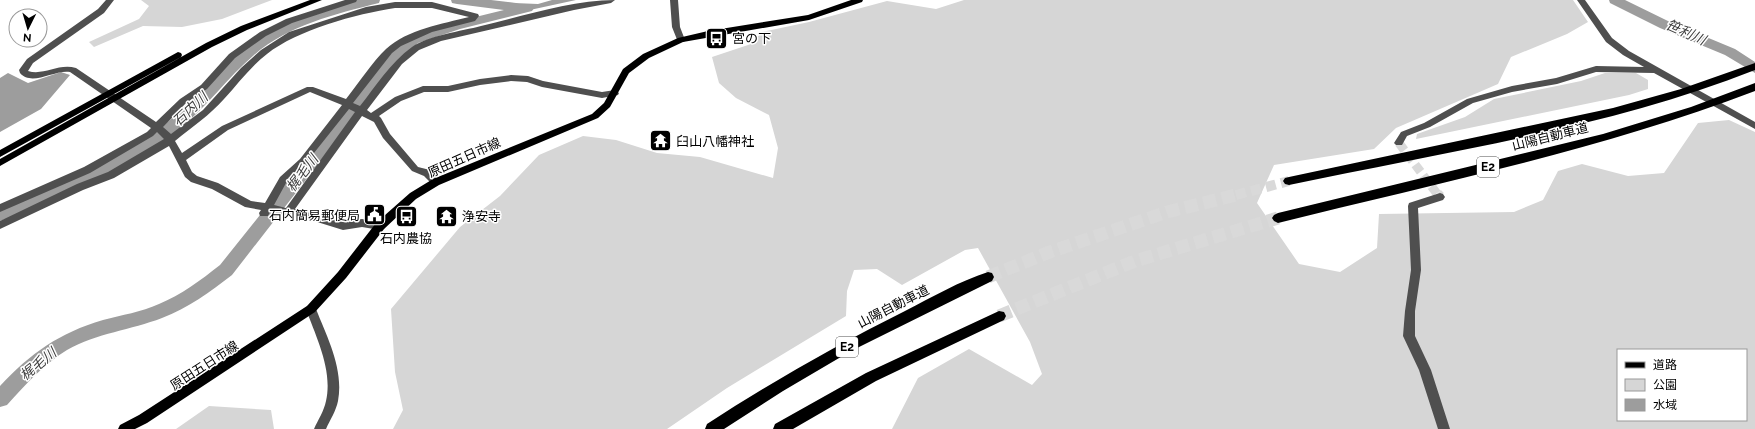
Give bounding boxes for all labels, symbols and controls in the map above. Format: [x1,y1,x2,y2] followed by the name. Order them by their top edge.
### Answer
[8,8,48,48] north arrow
[1664,16,1710,49] water label: 笹利川
[704,25,730,51] bus stop icon: 宮の下
[22,31,32,44] text: N
[732,31,771,46] place label: 宮の下
[169,87,212,129] water label: 石内川
[1510,120,1590,153] street label: 山陽自動車道
[648,128,674,154] temple icon: 臼山八幡神社
[676,134,754,149] place label: 臼山八幡神社
[426,135,503,180] street label: 原田五日市線
[283,150,322,194] water label: 梶毛川
[1477,157,1499,177] road number: E2
[362,202,388,228] public building icon: 石内簡易郵便局
[393,203,419,229] bus stop icon: 石内農協
[433,203,459,229] temple icon: 浄安寺
[269,208,360,223] place label: 石内簡易郵便局
[462,209,501,224] place label: 浄安寺
[380,231,432,246] place label: 石内農協
[855,282,931,331] street label: 山陽自動車道
[836,337,858,357] road number: E2
[167,338,241,393] street label: 原田五日市線
[17,343,61,383] water label: 梶毛川
[1617,349,1747,421] legend
[1653,358,1677,372] text: 道路
[1653,378,1677,392] text: 公園
[1653,398,1677,412] text: 水域

